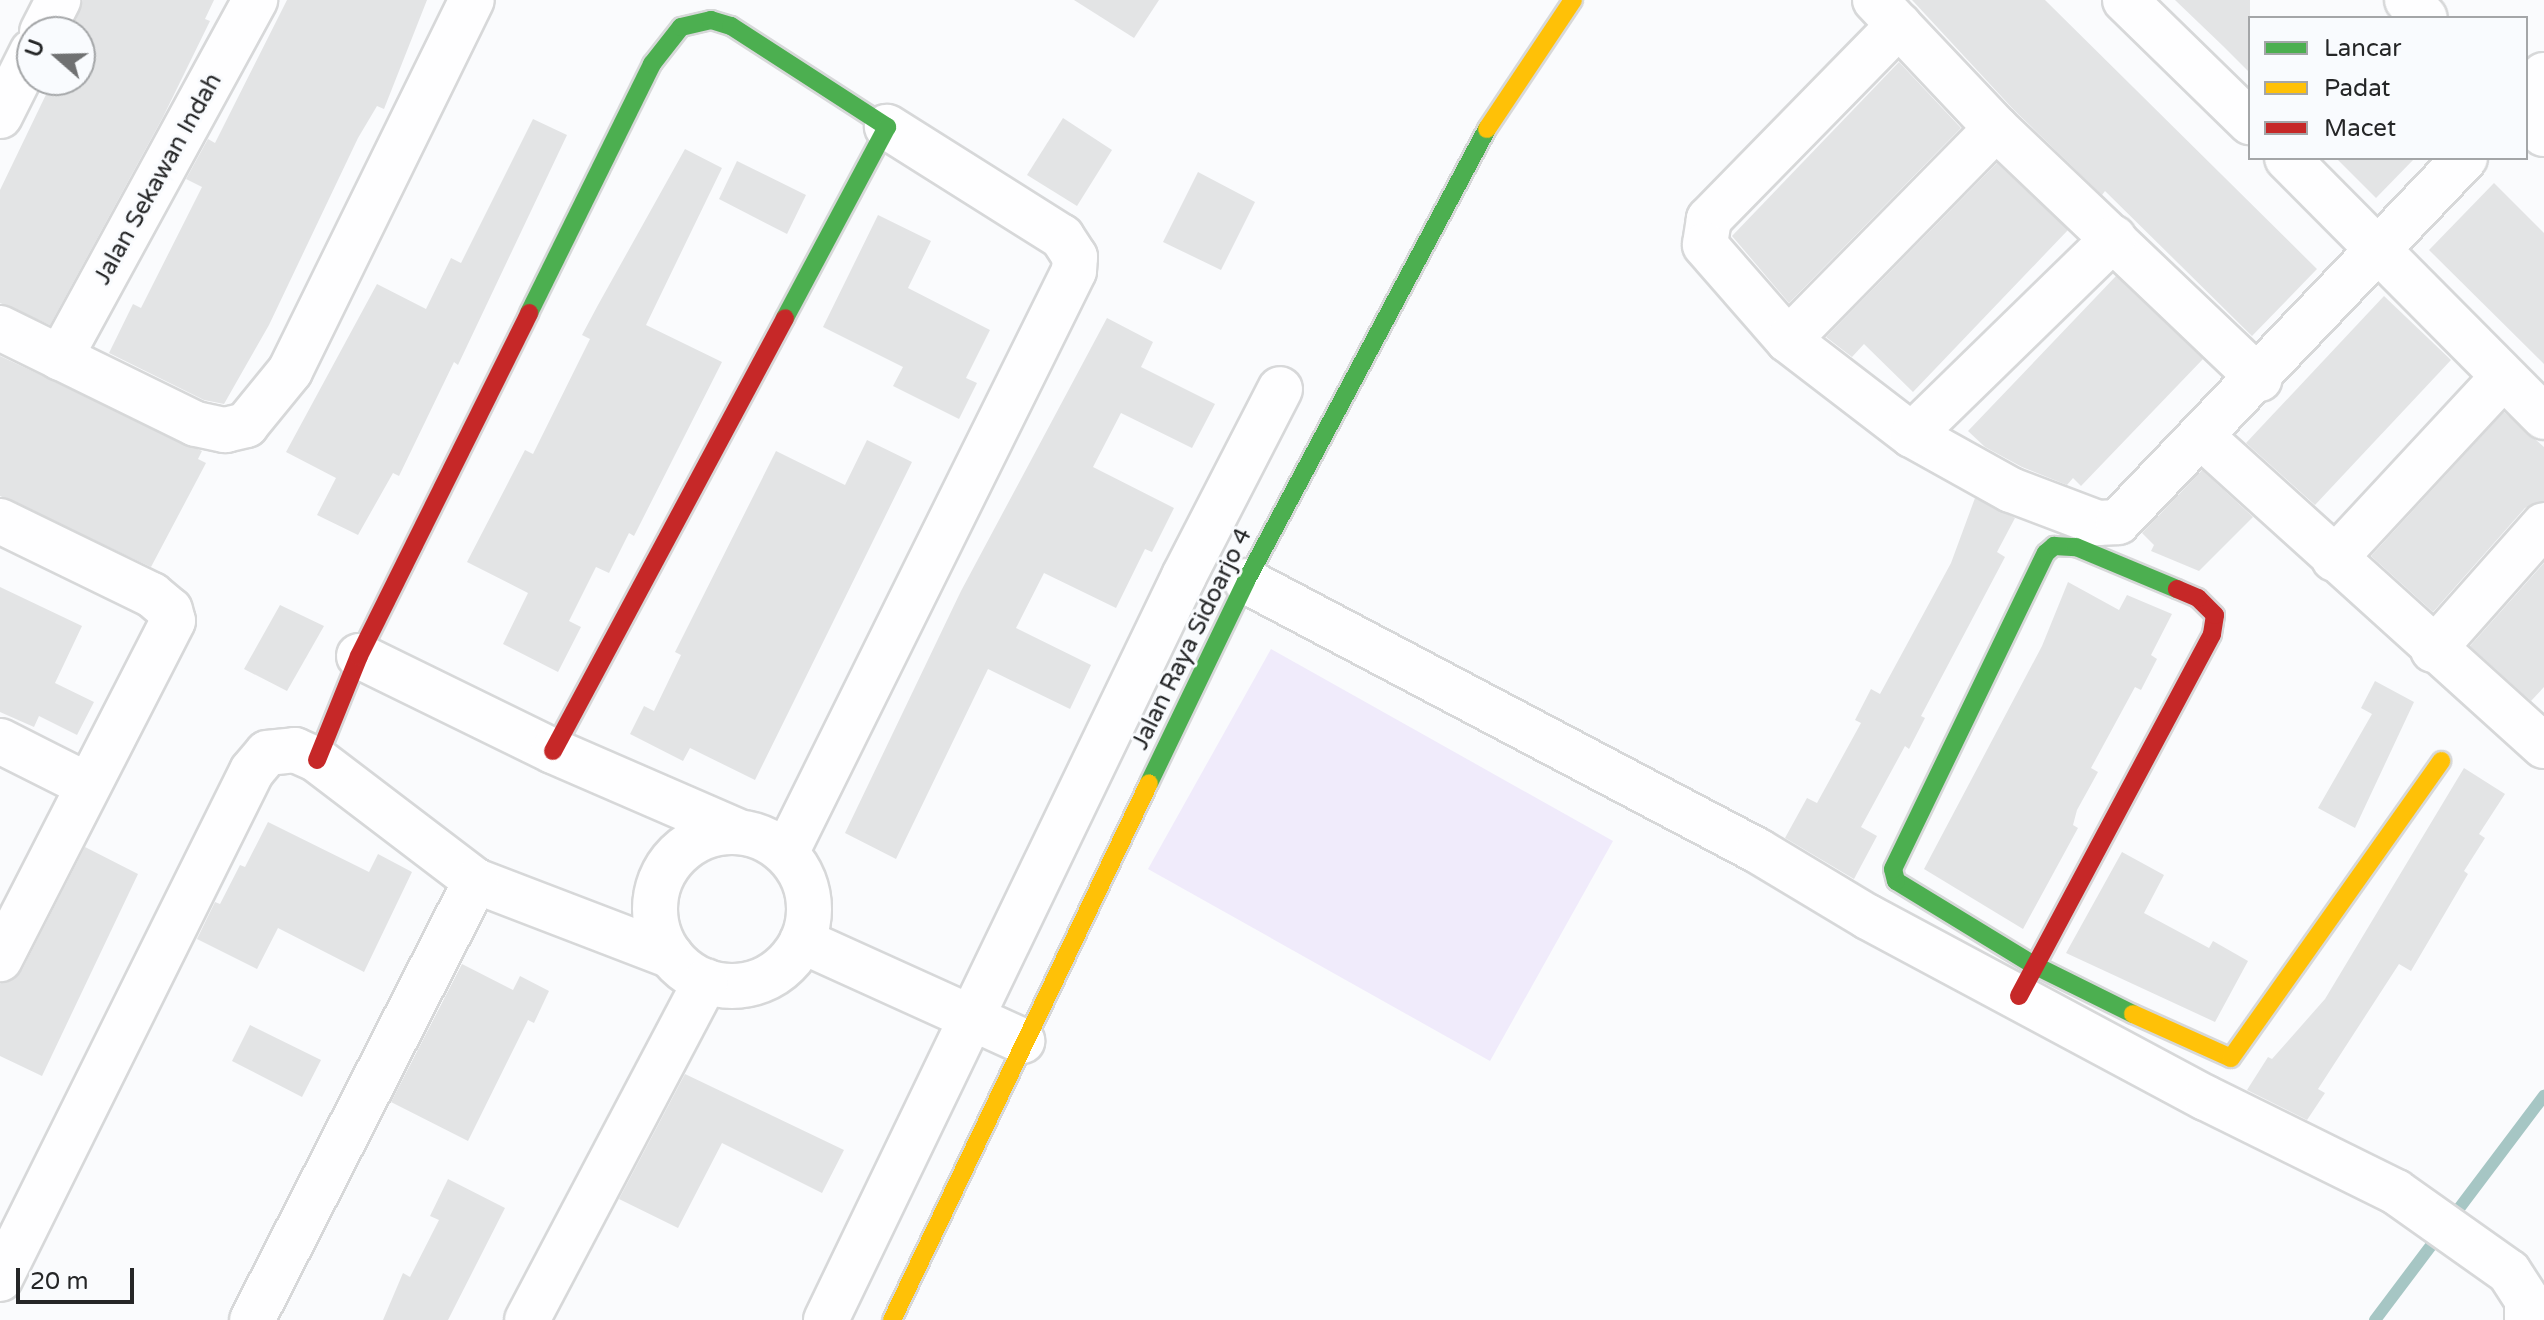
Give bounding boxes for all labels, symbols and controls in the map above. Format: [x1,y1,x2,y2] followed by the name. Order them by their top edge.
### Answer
[16,16,96,96] north arrow
[2248,16,2528,160] legend
[2324,34,2401,63] text: Lancar
[20,36,50,61] text: U
[88,68,228,290] street label: Jalan Sekawan Indah
[2324,74,2391,103] text: Padat
[2324,114,2396,143] text: Macet
[1126,524,1258,754] street label: Jalan Raya Sidoarjo 4
[20,1252,138,1302] scale bar
[30,1267,88,1296] text: 20 m

